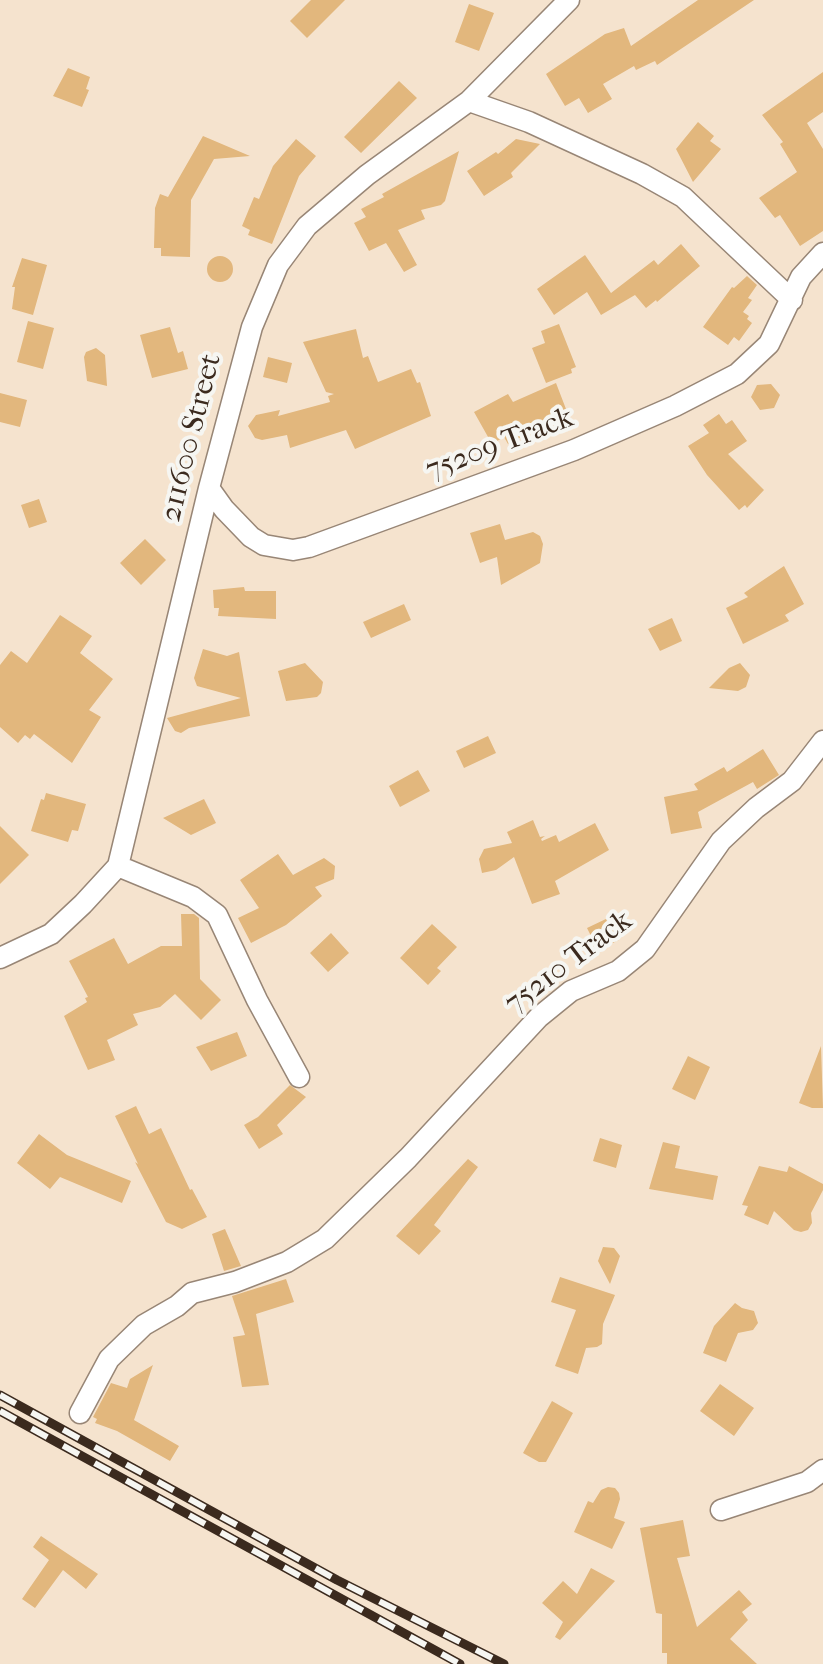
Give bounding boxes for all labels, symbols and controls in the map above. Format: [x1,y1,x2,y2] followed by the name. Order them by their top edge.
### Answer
[154,350,230,526] street label: 211600 Street
[421,400,579,490] street label: 75209 Track
[498,904,640,1022] street label: 75210 Track

